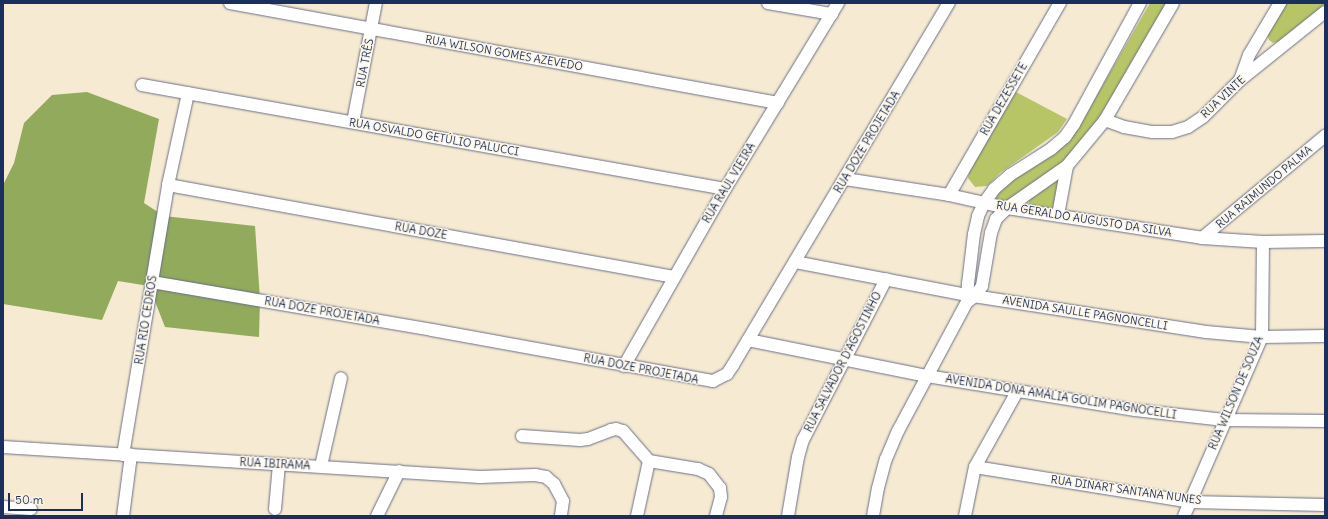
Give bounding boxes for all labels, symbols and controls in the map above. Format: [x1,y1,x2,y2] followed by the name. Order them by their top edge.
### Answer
[424,33,584,73] street label: RUA WILSON GOMES AZEVEDO
[354,37,376,89] street label: RUA TRÊS
[978,60,1030,138] street label: RUA DEZESSETE
[1198,73,1248,121] street label: RUA VINTE
[831,89,903,195] street label: RUA DOZE PROJETADA
[348,116,520,158] street label: RUA OSVALDO GETÚLIO PALUCCI
[700,140,758,226] street label: RUA RAUL VIEIRA
[1213,143,1315,231] street label: RUA RAIMUNDO PALMA
[995,199,1173,239] street label: RUA GERALDO AUGUSTO DA SILVA
[394,220,448,242] street label: RUA DOZE
[132,275,160,365] street label: RUA RIO CEDROS
[802,290,884,434] street label: RUA SALVADOR D'AGOSTINHO
[1001,293,1169,333] street label: AVENIDA SAULLE PAGNONCELLI
[263,294,381,328] street label: RUA DOZE PROJETADA
[1206,334,1266,452] street label: RUA WILSON DE SOUZA
[582,351,700,387] street label: RUA DOZE PROJETADA
[945,372,1177,422] street label: AVENIDA DONA AMÁLIA GOLIM PAGNOCELLI
[239,456,311,472] street label: RUA IBIRAMA
[1050,473,1202,507] street label: RUA DINART SANTANA NUNES
[10,485,85,511] scale bar
[15,492,43,507] text: 50 m

